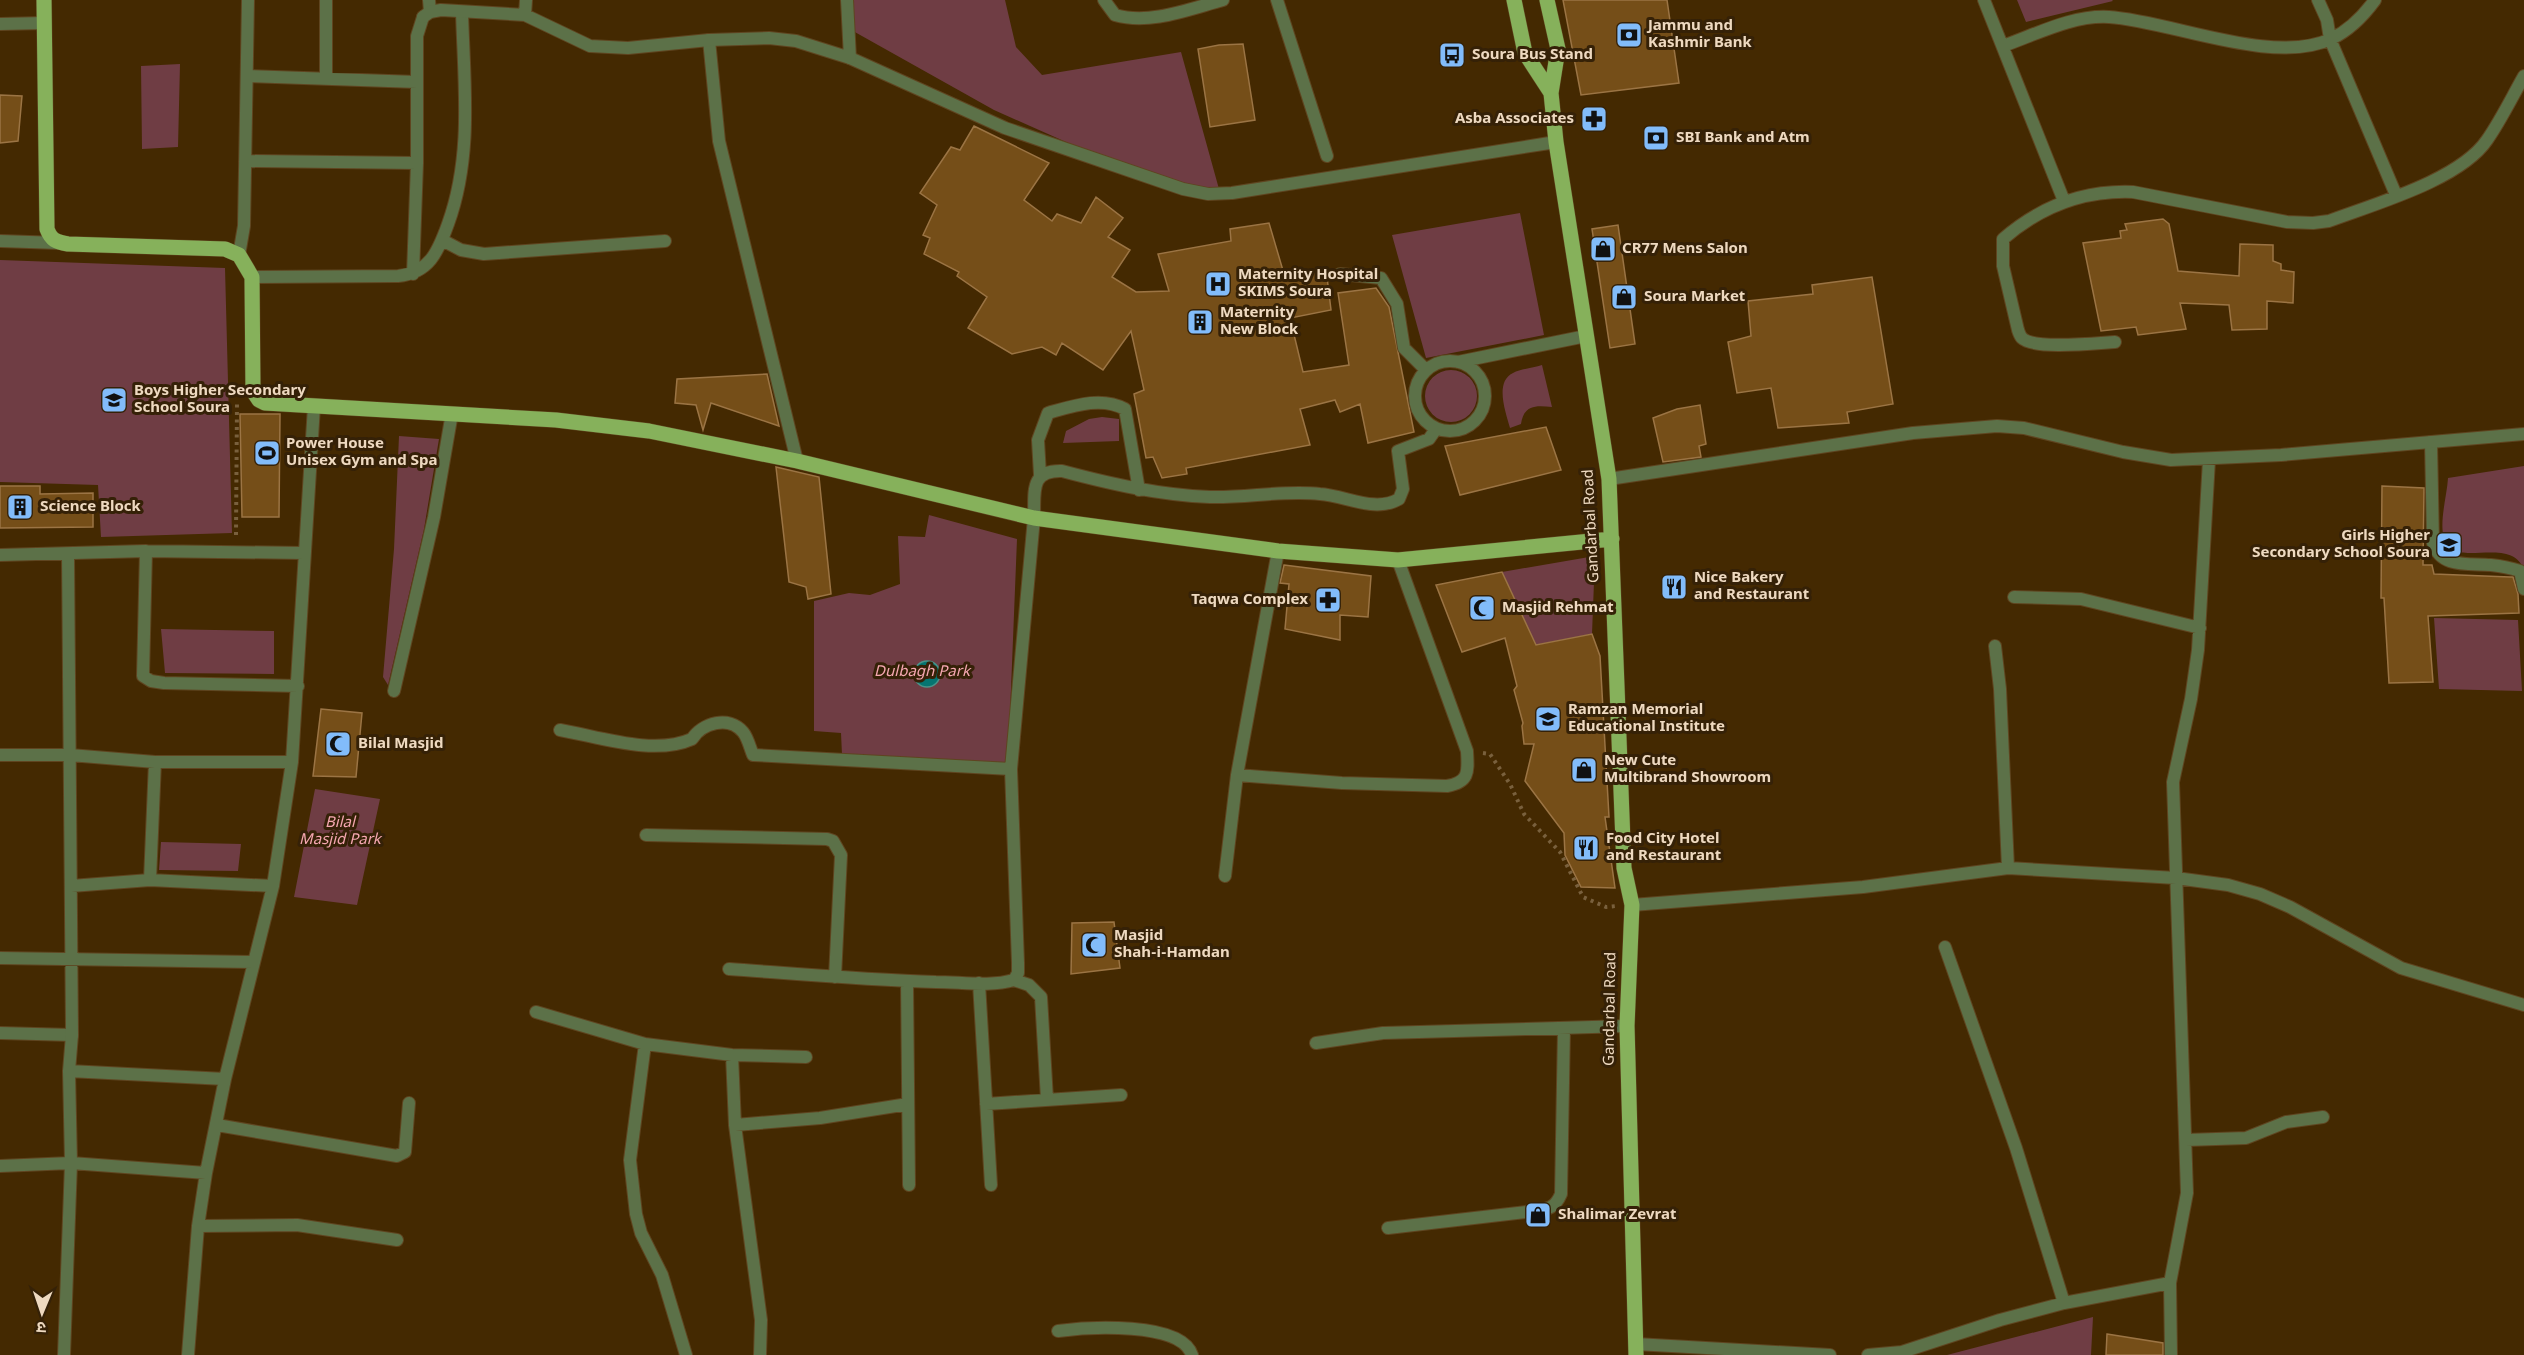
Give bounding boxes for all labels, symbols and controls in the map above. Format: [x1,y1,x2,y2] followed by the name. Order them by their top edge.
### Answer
[1646,17,1753,53] place label: Jammu and Kashmir Bank
[1614,20,1644,50] bank icon: Jammu and Kashmir Bank
[1437,40,1467,70] bus stop icon: Soura Bus Stand
[1472,46,1593,65] place label: Soura Bus Stand
[1579,104,1609,134] pharmacy icon: Asba Associates
[1455,110,1574,129] place label: Asba Associates
[1641,123,1671,153] bank icon: SBI Bank and Atm
[1676,129,1810,148] place label: SBI Bank and Atm
[1588,234,1618,264] shop icon: CR77 Mens Salon
[1622,240,1748,259] place label: CR77 Mens Salon
[1238,266,1378,302] place label: Maternity Hospital SKIMS Soura
[1203,269,1233,299] hospital icon: Maternity Hospital SKIMS Soura
[1609,282,1639,312] shop icon: Soura Market
[1644,288,1745,307] place label: Soura Market
[1220,304,1299,340] place label: Maternity New Block
[1185,307,1215,337] building icon: Maternity New Block
[134,382,306,418] place label: Boys Higher Secondary School Soura
[99,385,129,415] school or university icon: Boys Higher Secondary School Soura
[286,435,438,471] place label: Power House Unisex Gym and Spa
[252,438,282,468] sports icon: Power House Unisex Gym and Spa
[1580,469,1604,583] street label: Gandarbal Road
[5,492,35,522] building icon: Science Block
[40,498,142,517] place label: Science Block
[2252,527,2430,563] place label: Girls Higher Secondary School Soura
[2434,530,2464,560] school or university icon: Girls Higher Secondary School Soura
[1694,569,1809,605] place label: Nice Bakery and Restaurant
[1659,572,1689,602] restaurant icon: Nice Bakery and Restaurant
[1313,585,1343,615] pharmacy icon: Taqwa Complex
[1191,591,1308,610] place label: Taqwa Complex
[1467,593,1497,623] mosque icon: Masjid Rehmat
[1502,599,1613,618] place label: Masjid Rehmat
[874,663,972,682] park label: Dulbagh Park
[1568,701,1725,737] place label: Ramzan Memorial Educational Institute
[1533,704,1563,734] school or university icon: Ramzan Memorial Educational Institute
[323,729,353,759] mosque icon: Bilal Masjid
[358,735,443,754] place label: Bilal Masjid
[1604,752,1771,788] place label: New Cute Multibrand Showroom
[1569,755,1599,785] shop icon: New Cute Multibrand Showroom
[299,814,383,850] park label: Bilal Masjid Park
[1606,830,1721,866] place label: Food City Hotel and Restaurant
[1571,833,1601,863] restaurant icon: Food City Hotel and Restaurant
[1114,927,1230,963] place label: Masjid Shah-i-Hamdan
[1079,930,1109,960] mosque icon: Masjid Shah-i-Hamdan
[1601,952,1621,1066] street label: Gandarbal Road
[1523,1200,1553,1230] shop icon: Shalimar Zevrat
[1558,1206,1676,1225] place label: Shalimar Zevrat
[12,1283,72,1343] north arrow
[36,1315,47,1336] text: उ

